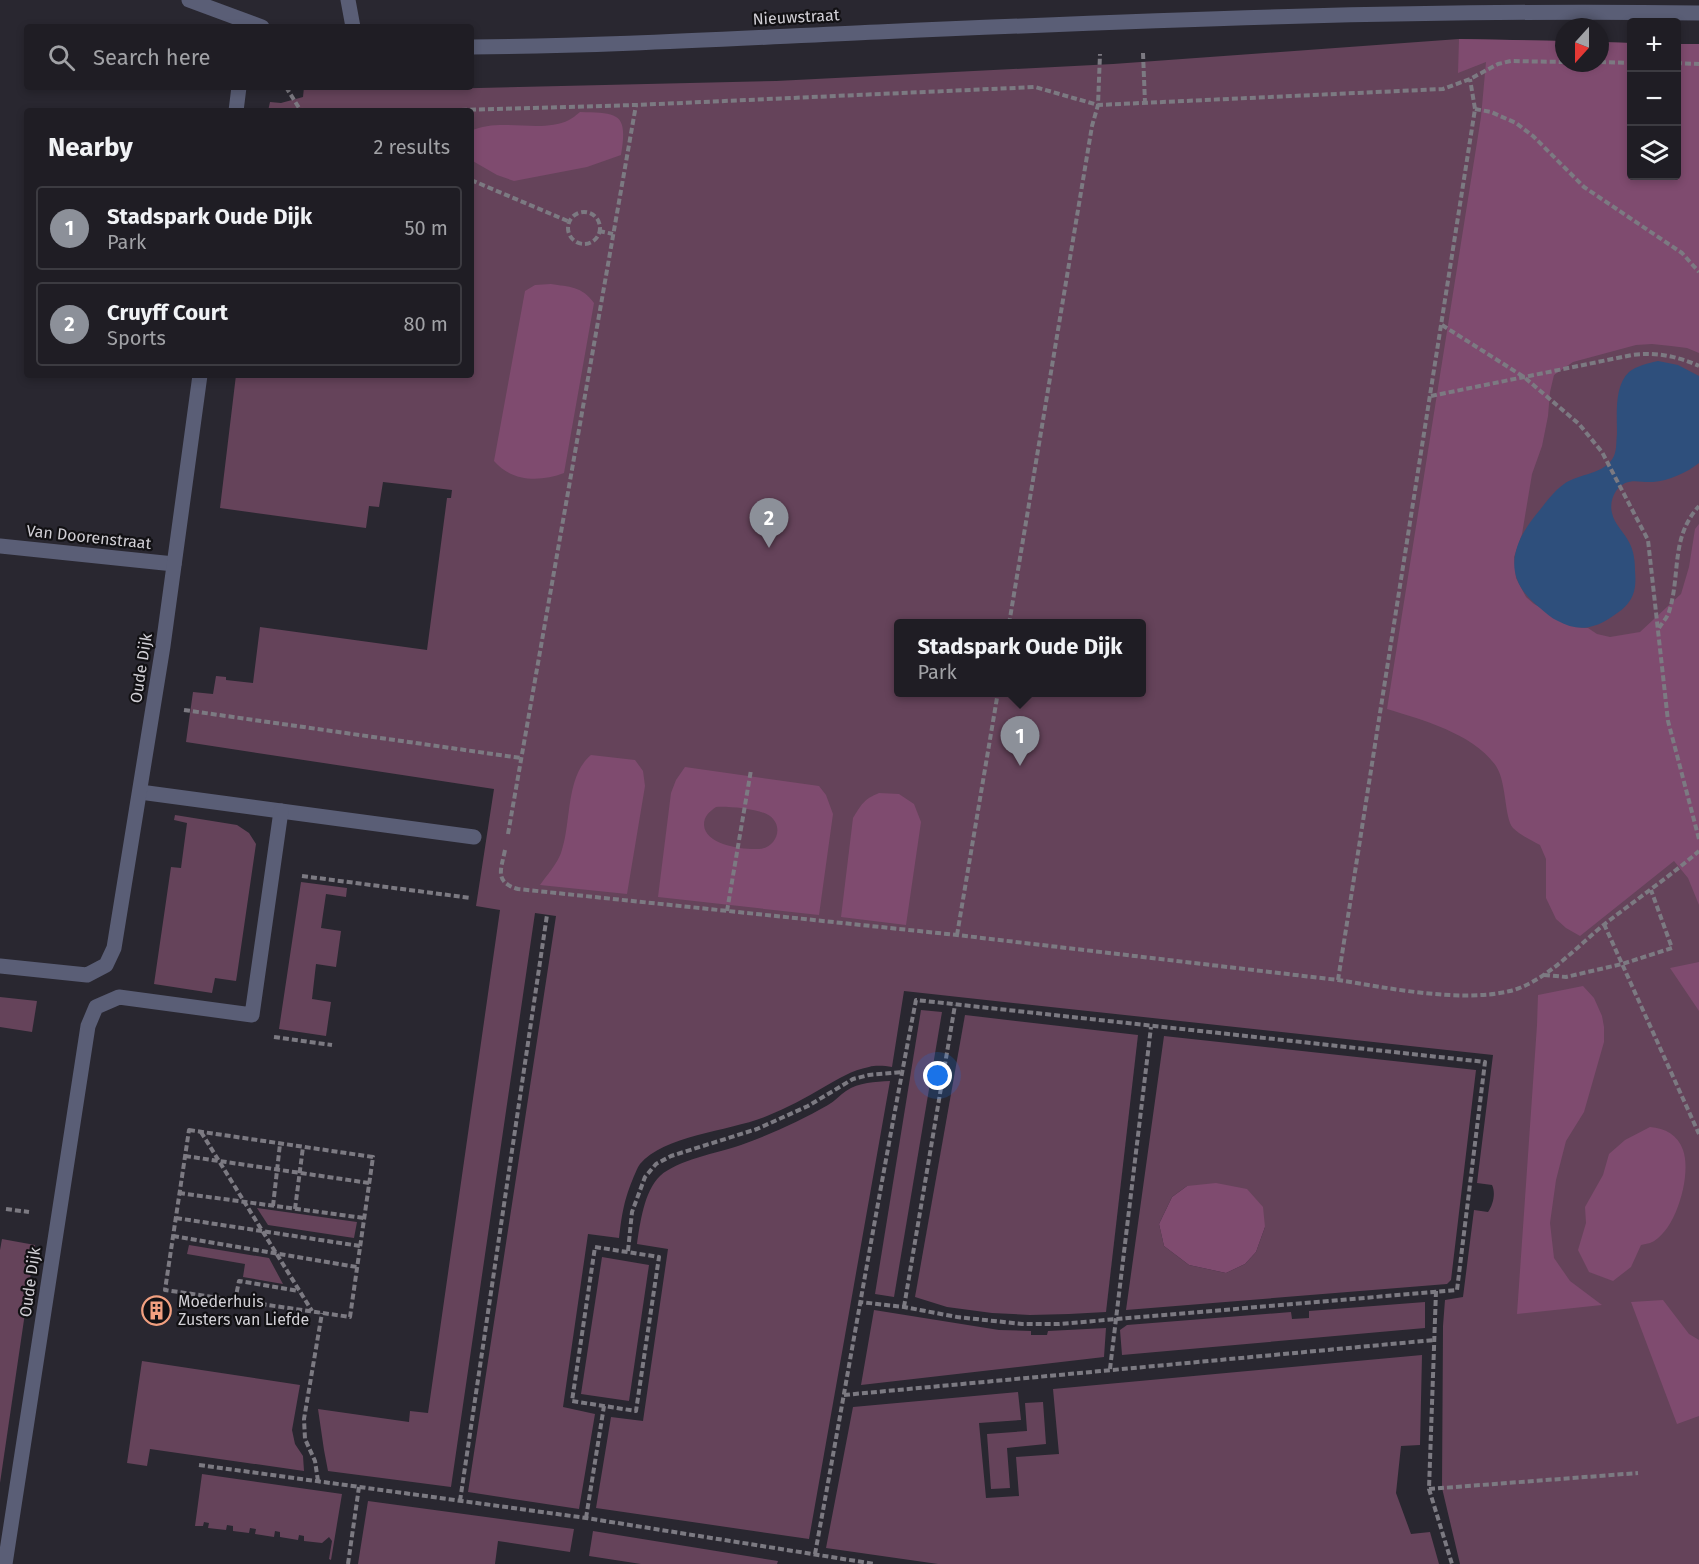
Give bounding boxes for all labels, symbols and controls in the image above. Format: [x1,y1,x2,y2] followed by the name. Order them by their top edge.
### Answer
[752,5,840,29] street label: Nieuwstraat
[1555,18,1609,72] north arrow
[1627,18,1681,180] map controls
[1627,18,1681,72] button: +
[24,24,474,90] search box
[45,41,78,74] icon: search
[93,44,211,71] text: Search here
[1627,72,1681,126] button: −
[1627,126,1681,180] button: layers
[48,132,133,163] text: Nearby
[373,135,450,159] text: 2 results
[107,203,312,230] text: Stadspark Oude Dijk
[65,216,74,240] text: 1
[404,216,448,240] text: 50 m
[107,230,146,254] text: Park
[107,299,228,326] text: Cruyff Court
[64,312,75,336] text: 2
[403,312,448,336] text: 80 m
[107,326,166,350] text: Sports
[750,498,788,548] pin: 2
[26,521,153,553] street label: Van Doorenstraat
[894,619,1146,697] popup
[126,631,156,704] street label: Oude Dijk
[917,633,1123,660] text: Stadspark Oude Dijk
[917,660,957,684] text: Park
[1000,716,1040,766] pin: 1
[923,1061,952,1090] your location
[16,1245,44,1318] street label: Oude Dijk
[178,1292,309,1329] place label: Moederhuis Zusters van Liefde
[141,1294,173,1326] building icon: Moederhuis Zusters van Liefde

